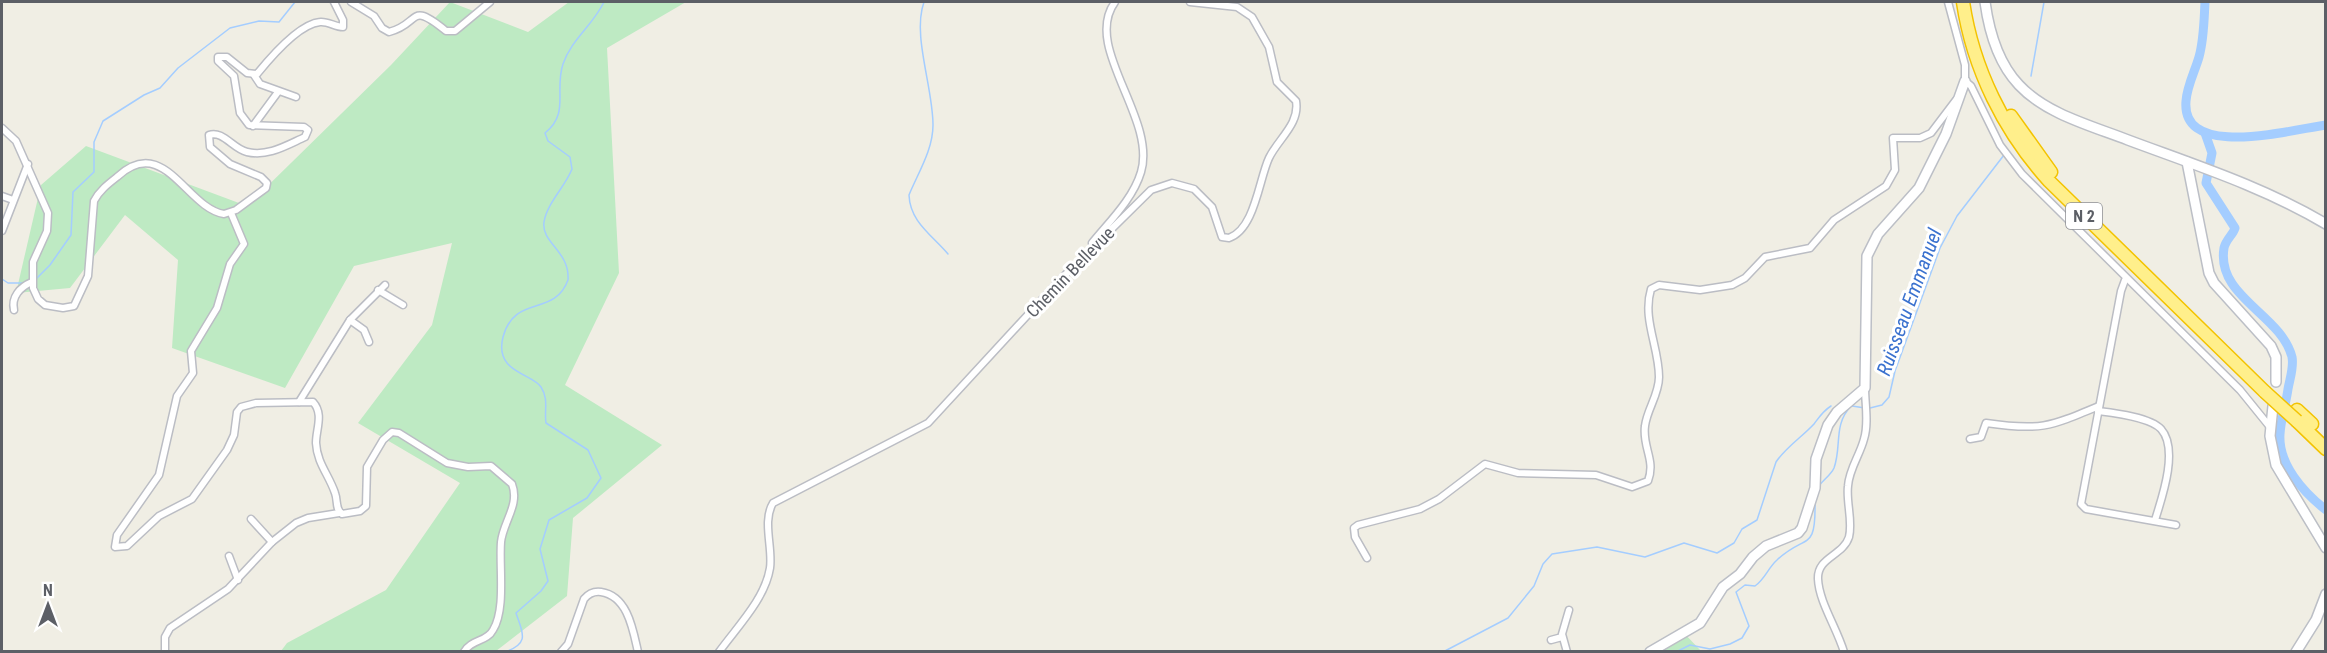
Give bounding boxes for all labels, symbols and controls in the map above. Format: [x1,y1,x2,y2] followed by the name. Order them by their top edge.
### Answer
[2066,203,2102,229] road number: N 2
[1022,222,1118,322] street label: Chemin Bellevue
[1871,225,1947,379] water label: Ruisseau Emmanuel
[18,575,78,635] north arrow
[43,581,53,600] text: N

